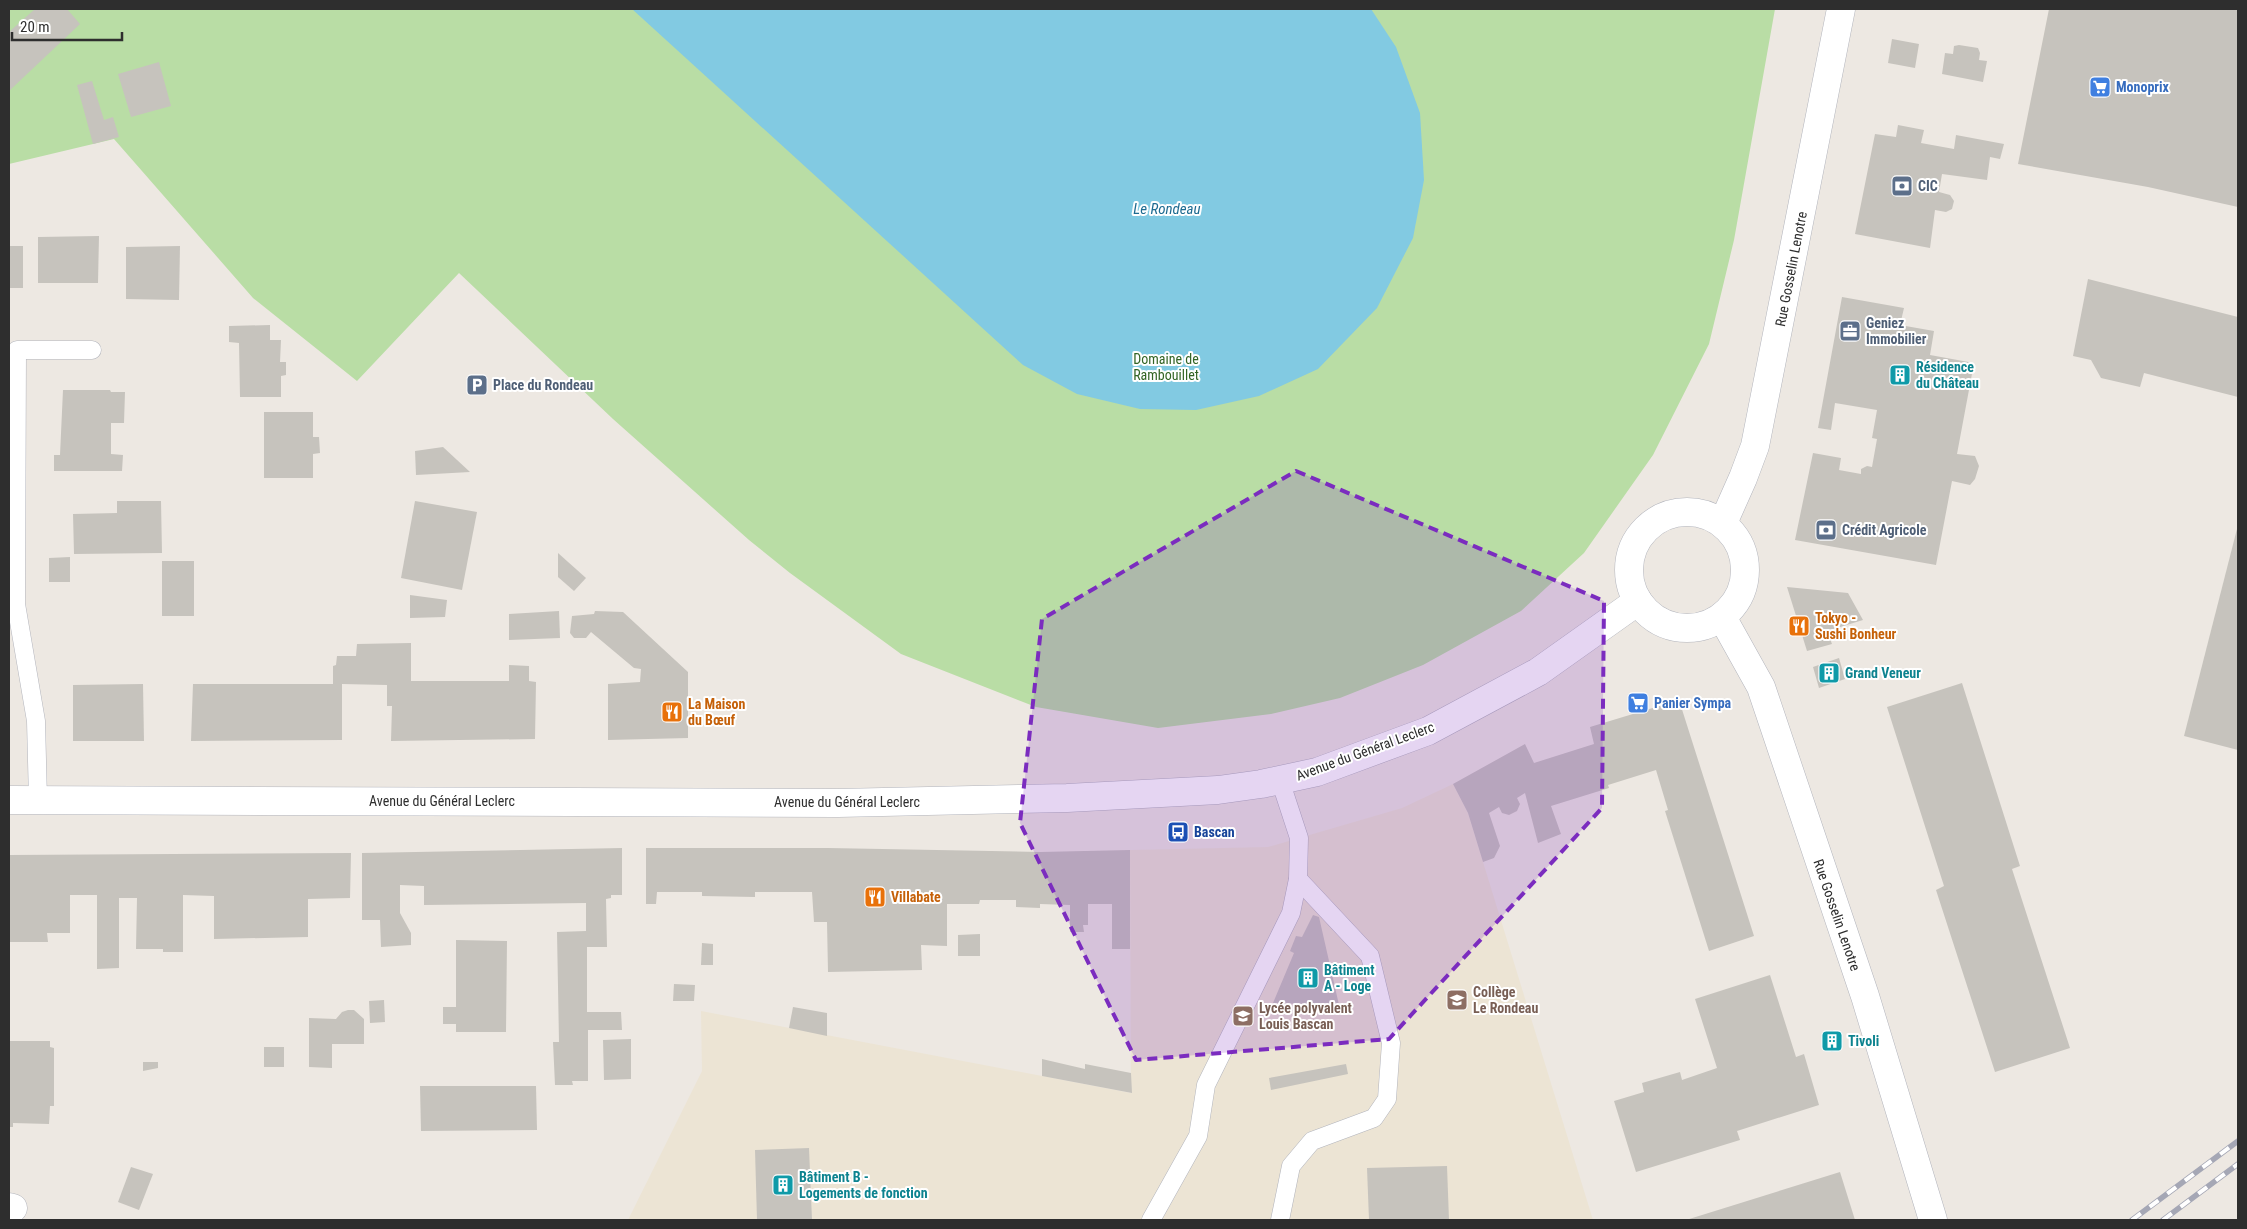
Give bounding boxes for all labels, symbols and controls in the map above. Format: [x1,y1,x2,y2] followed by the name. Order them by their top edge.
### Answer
[12,10,122,42] scale bar
[20,18,50,36] text: 20 m
[2088,75,2112,99] supermarket icon: Monoprix
[2116,79,2170,95] place label: Monoprix
[1890,174,1914,198] bank icon: CIC
[1918,178,1938,194] place label: CIC
[1133,200,1201,218] water label: Le Rondeau
[1772,210,1810,328] street label: Rue Gosselin Lenotre
[1866,315,1927,347] place label: Geniez Immobilier
[1838,319,1862,343] office icon: Geniez Immobilier
[1133,351,1199,383] park label: Domaine de Rambouillet
[1916,359,1979,391] place label: Résidence du Château
[1888,363,1912,387] building icon: Résidence du Château
[465,373,489,397] parking icon: Place du Rondeau
[493,377,593,393] place label: Place du Rondeau
[1814,518,1838,542] bank icon: Crédit Agricole
[1842,522,1927,538] place label: Crédit Agricole
[1815,610,1897,642] place label: Tokyo - Sushi Bonheur
[1787,614,1811,638] restaurant icon: Tokyo - Sushi Bonheur
[1817,661,1841,685] building icon: Grand Veneur
[1845,665,1921,681] place label: Grand Veneur
[1626,691,1650,715] supermarket icon: Panier Sympa
[1654,695,1732,711] place label: Panier Sympa
[688,696,746,728] place label: La Maison du Bœuf
[660,700,684,724] restaurant icon: La Maison du Bœuf
[1294,719,1436,783] street label: Avenue du Général Leclerc
[369,793,515,809] street label: Avenue du Général Leclerc
[774,794,920,810] street label: Avenue du Général Leclerc
[1166,820,1190,844] bus stop icon: Bascan
[1194,824,1235,840] place label: Bascan
[1810,857,1864,973] street label: Rue Gosselin Lenotre
[863,885,887,909] restaurant icon: Villabate
[891,889,941,905] place label: Villabate
[1324,962,1375,994] place label: Bâtiment A - Loge
[1296,966,1320,990] building icon: Bâtiment A - Loge
[1473,984,1538,1016] place label: Collège Le Rondeau
[1445,988,1469,1012] school or university icon: Collège Le Rondeau
[1259,1000,1352,1032] place label: Lycée polyvalent Louis Bascan
[1231,1004,1255,1028] school or university icon: Lycée polyvalent Louis Bascan
[1820,1029,1844,1053] building icon: Tivoli
[1848,1033,1879,1049] place label: Tivoli
[799,1169,928,1201] place label: Bâtiment B - Logements de fonction
[771,1173,795,1197] building icon: Bâtiment B - Logements de fonction

